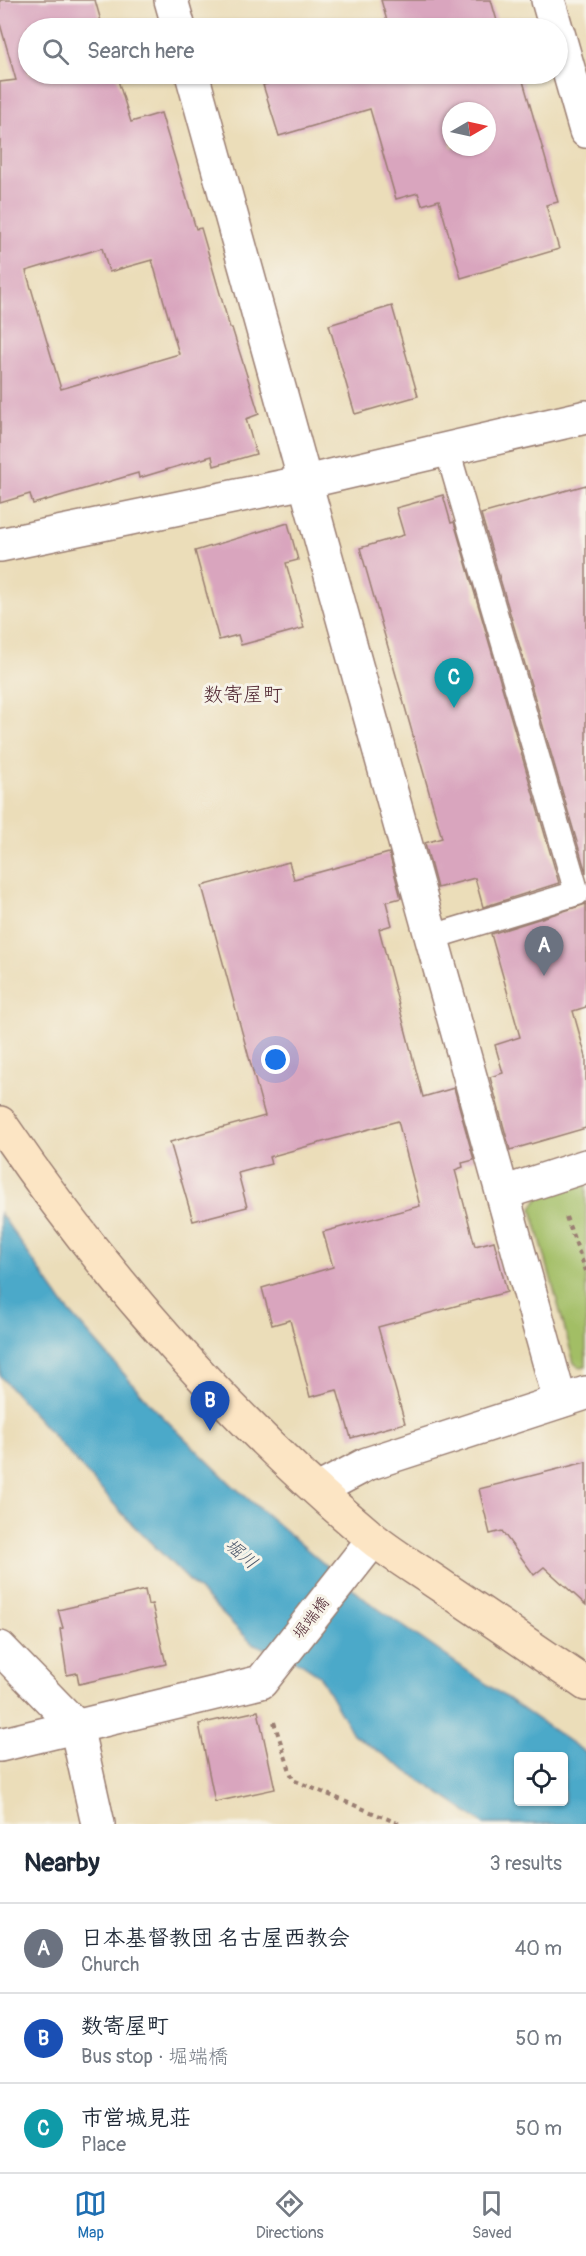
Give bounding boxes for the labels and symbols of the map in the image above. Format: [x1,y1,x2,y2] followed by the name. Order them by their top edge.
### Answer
[442,102,496,156] north arrow
[434,658,474,708] pin: C
[203,682,283,707] district label: 数寄屋町
[524,926,564,976] pin: A
[261,1045,290,1074] your location
[190,1382,230,1431] pin: B
[220,1534,262,1574] water label: 堀川
[288,1593,334,1643] street label: 堀端橋

